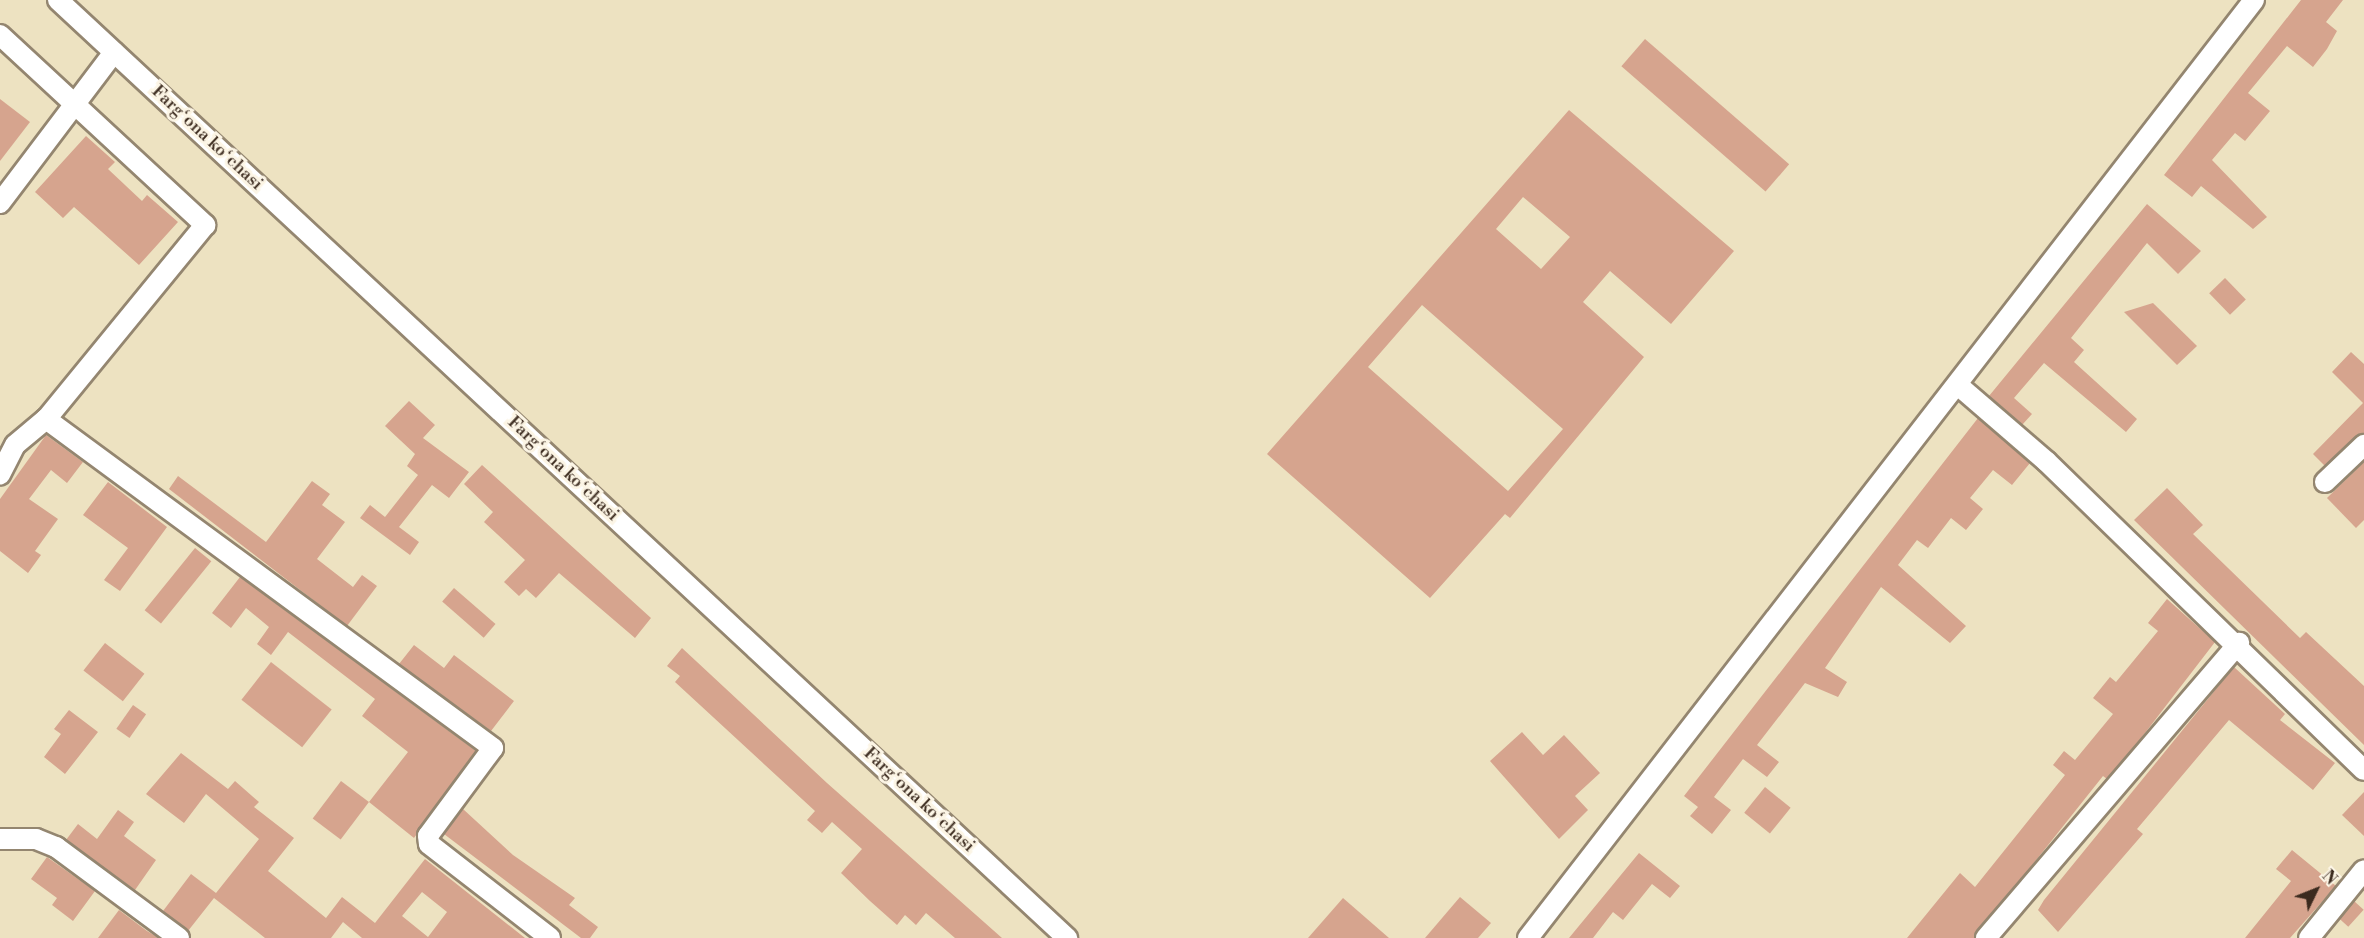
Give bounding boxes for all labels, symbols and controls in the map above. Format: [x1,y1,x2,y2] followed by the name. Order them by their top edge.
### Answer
[147,81,267,195] street label: Fargʻona koʻchasi
[503,412,623,526] street label: Fargʻona koʻchasi
[859,743,979,857] street label: Fargʻona koʻchasi
[2286,860,2346,920] north arrow
[2318,866,2341,889] text: N

